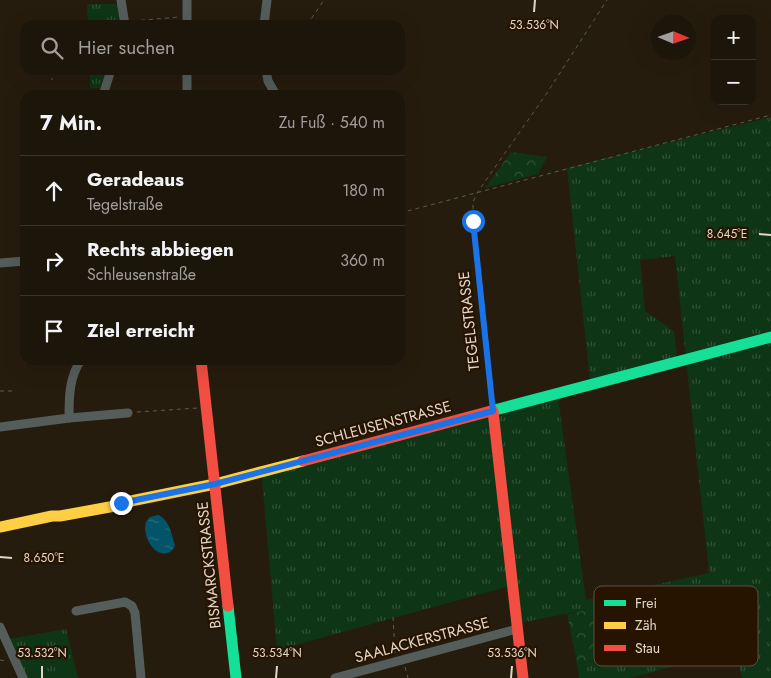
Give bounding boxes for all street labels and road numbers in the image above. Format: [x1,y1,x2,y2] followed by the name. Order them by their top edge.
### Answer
[453,270,485,372] street label: TEGELSTRASSE
[313,395,453,453] street label: SCHLEUSENSTRASSE
[191,500,227,630] street label: BISMARCKSTRASSE
[352,611,492,669] street label: SAALACKERSTRASSE

